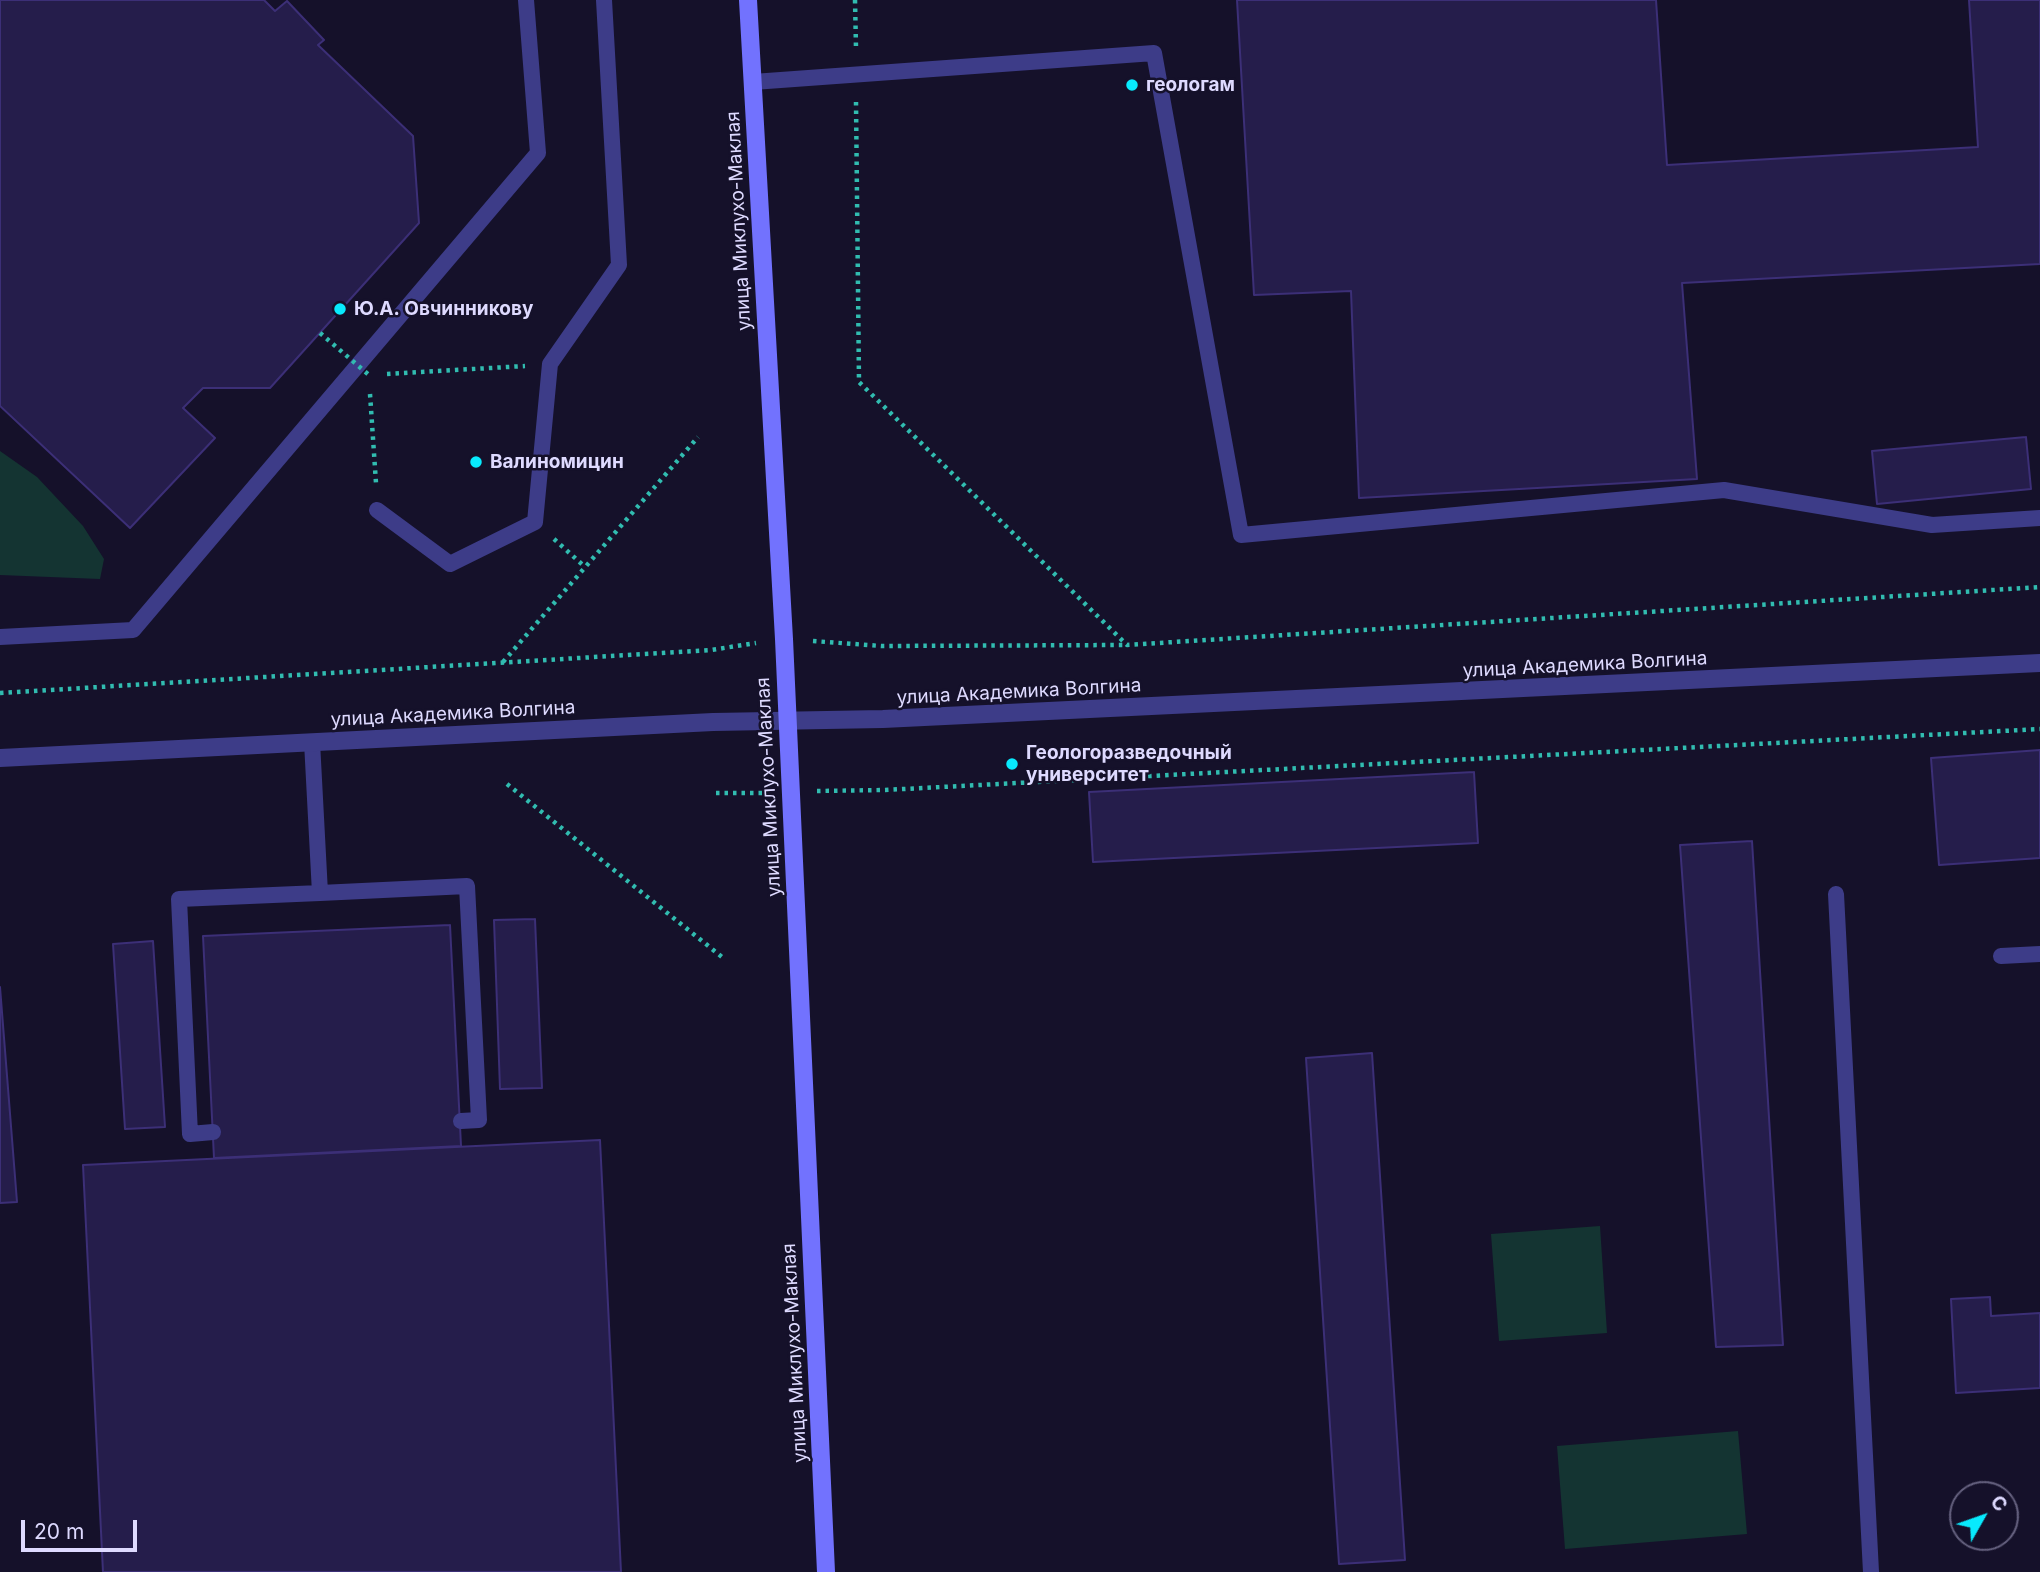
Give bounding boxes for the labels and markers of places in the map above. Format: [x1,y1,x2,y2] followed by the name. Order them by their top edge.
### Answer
[1146,74,1235,96] place label: геологам
[1124,77,1140,93] marker: геологам
[354,298,533,320] place label: Ю.А. Овчинникову
[332,301,348,317] marker: Ю.А. Овчинникову
[490,451,624,473] place label: Валиномицин
[468,454,484,470] marker: Валиномицин
[1026,742,1232,786] place label: Геологоразведочный университет
[1004,756,1020,772] marker: Геологоразведочный университет

